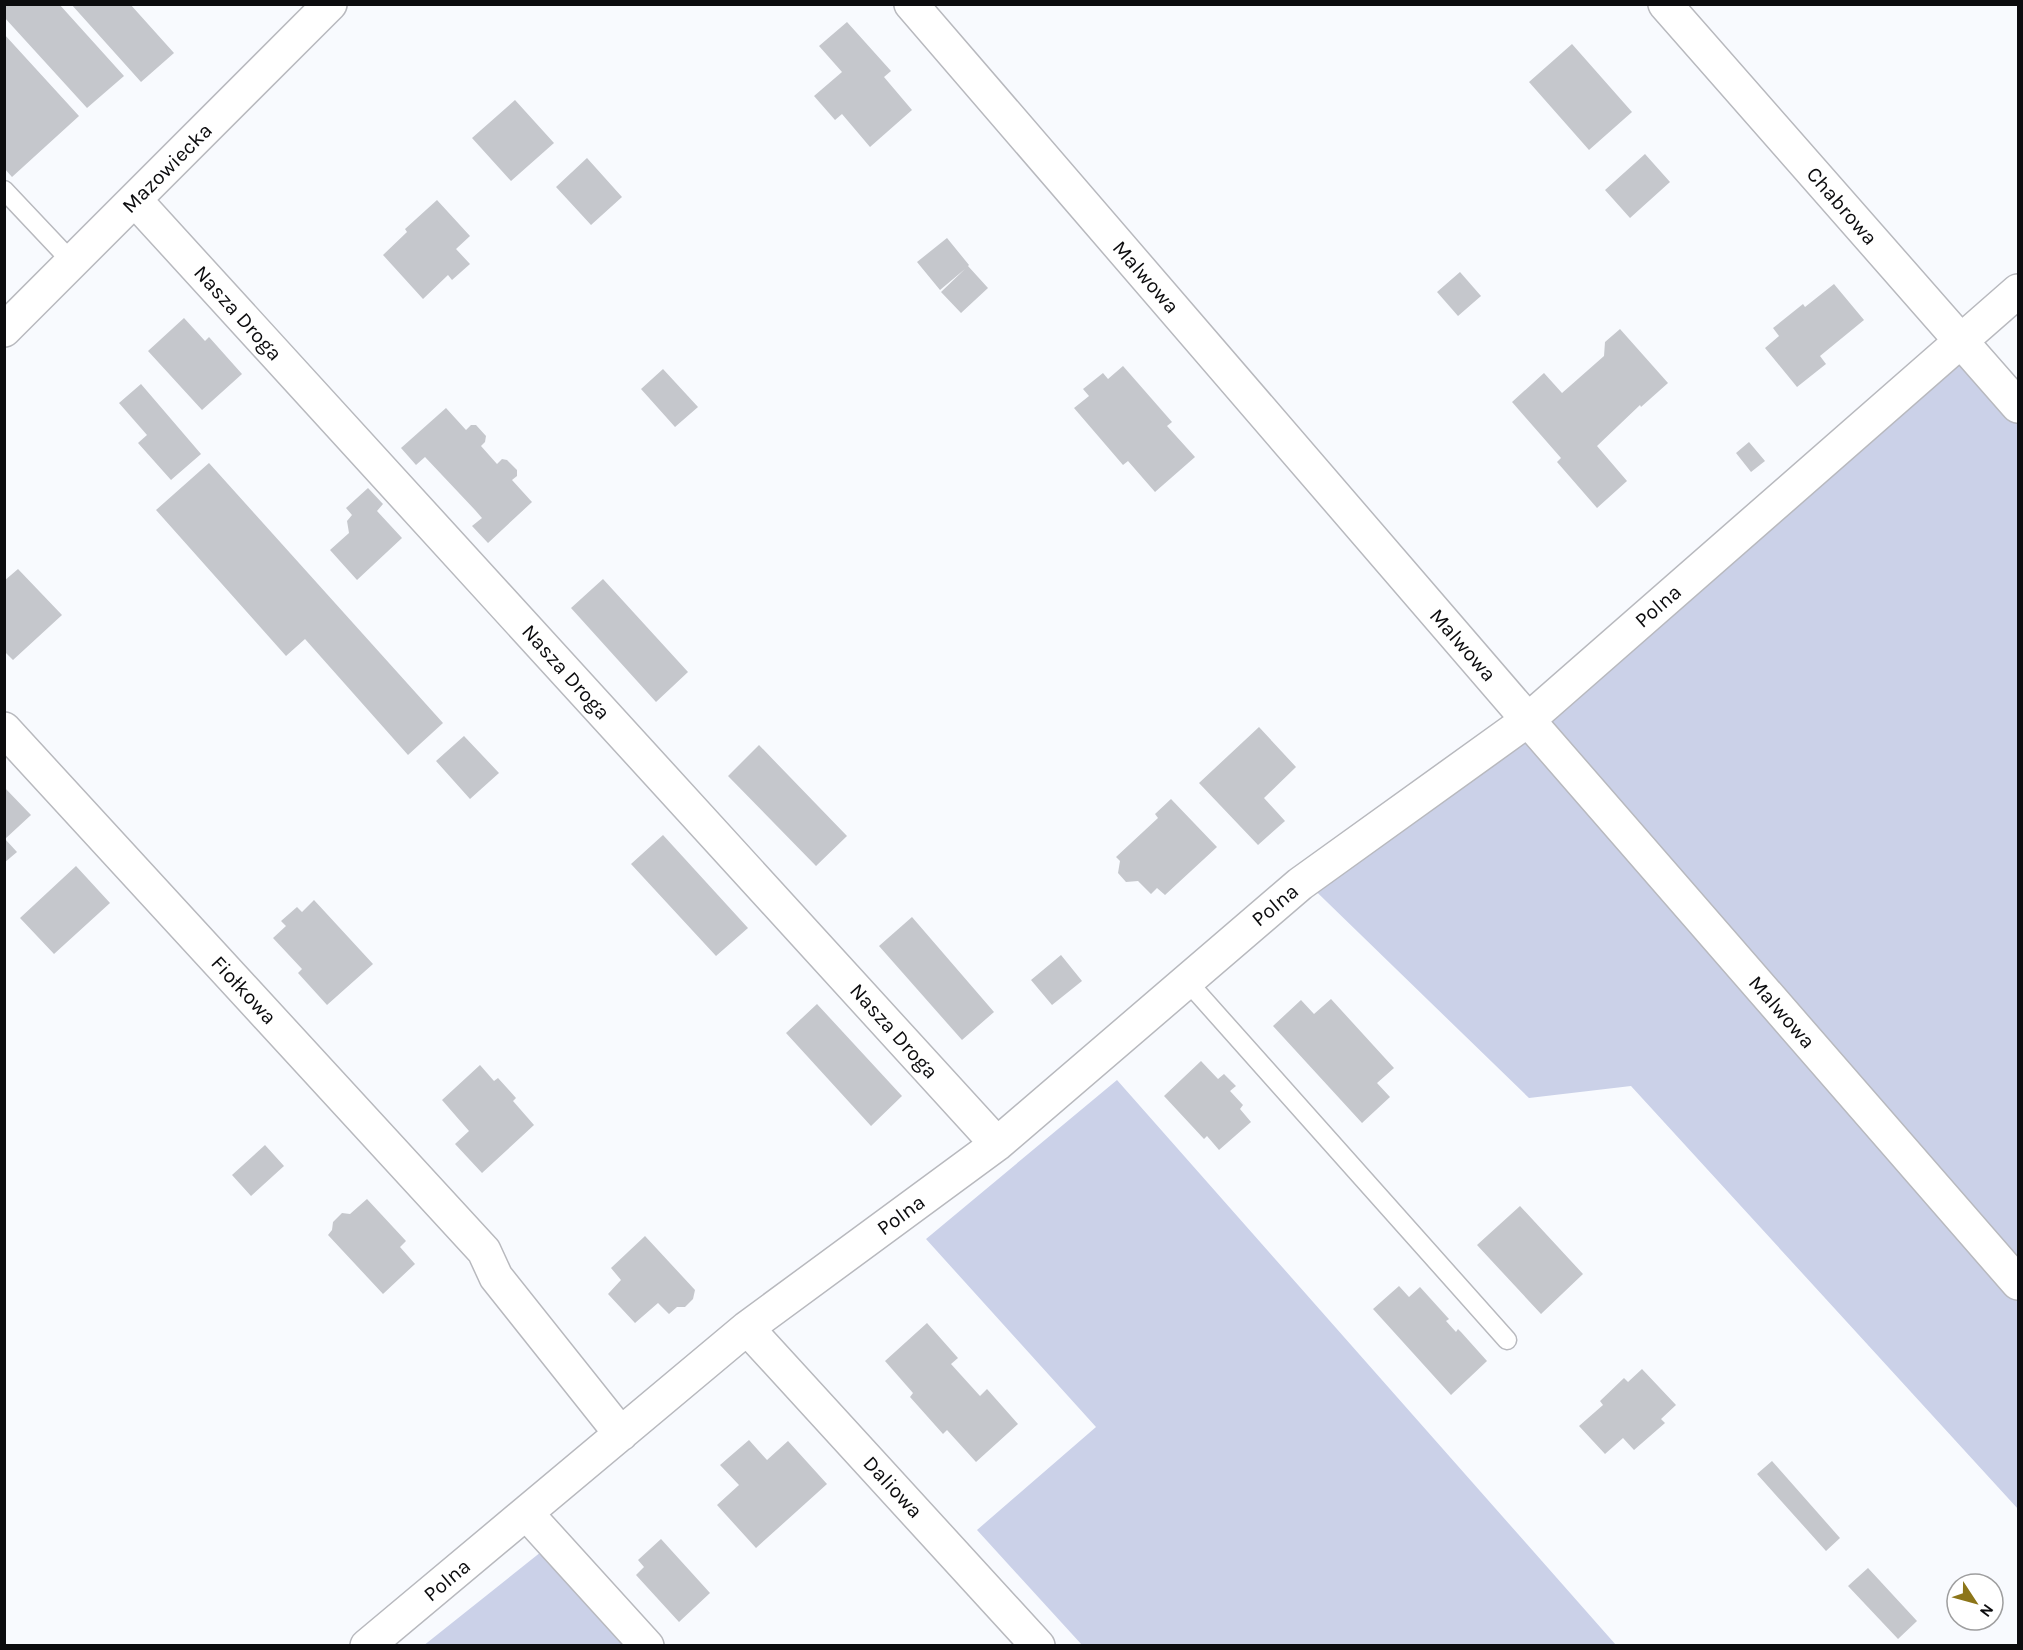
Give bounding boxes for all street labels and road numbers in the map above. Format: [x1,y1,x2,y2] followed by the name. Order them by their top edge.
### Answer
[117,118,217,218] street label: Mazowiecka
[1802,162,1882,250] street label: Chabrowa
[1108,236,1184,318] street label: Malwowa
[189,260,287,366] street label: Nasza Droga
[1630,579,1686,633] street label: Polna
[1425,604,1501,686] street label: Malwowa
[517,619,615,725] street label: Nasza Droga
[1247,879,1303,931] street label: Polna
[206,951,282,1029] street label: Fiołkowa
[1744,971,1820,1053] street label: Malwowa
[845,978,943,1084] street label: Nasza Droga
[872,1190,930,1240] street label: Polna
[858,1451,928,1523] street label: Daliowa
[419,1554,475,1606] street label: Polna

